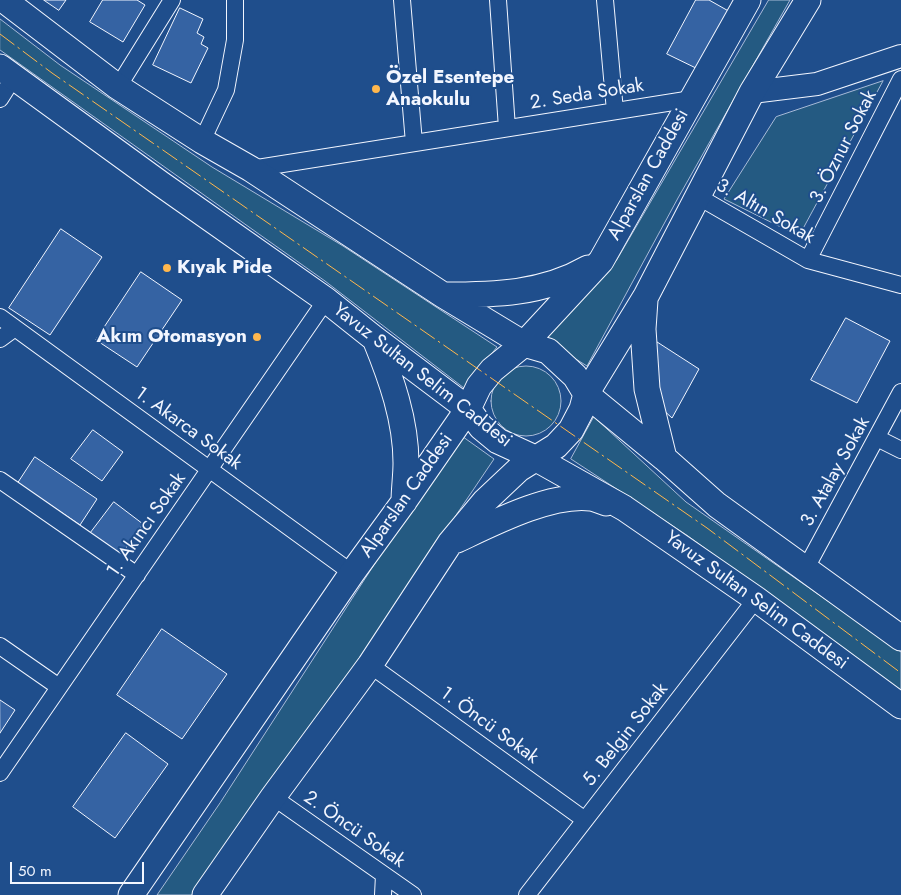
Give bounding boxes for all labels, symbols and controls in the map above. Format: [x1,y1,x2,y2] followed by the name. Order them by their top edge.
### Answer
[386,67,514,111] place label: Özel Esentepe Anaokulu
[529,75,645,115] street label: 2. Seda Sokak
[370,83,382,95] marker: Özel Esentepe Anaokulu
[806,87,882,207] street label: 3. Öznur Sokak
[604,105,694,245] street label: Alparslan Caddesi
[712,175,818,249] street label: 3. Altın Sokak
[177,257,272,279] place label: Kıyak Pide
[161,262,173,274] marker: Kıyak Pide
[328,299,516,453] street label: Yavuz Sultan Selim Caddesi
[97,326,247,348] place label: Akım Otomasyon
[251,331,263,343] marker: Akım Otomasyon
[130,383,246,475] street label: 1. Akarca Sokak
[796,413,876,531] street label: 3. Atalay Sokak
[356,429,458,563] street label: Alparslan Caddesi
[103,468,191,582] street label: 1. Akıncı Sokak
[660,527,852,675] street label: Yavuz Sultan Selim Caddesi
[579,679,673,791] street label: 5. Belgin Sokak
[435,683,543,769] street label: 1. Öncü Sokak
[299,787,409,873] street label: 2. Öncü Sokak
[12,852,146,884] scale bar
[18,860,52,882] text: 50 m

